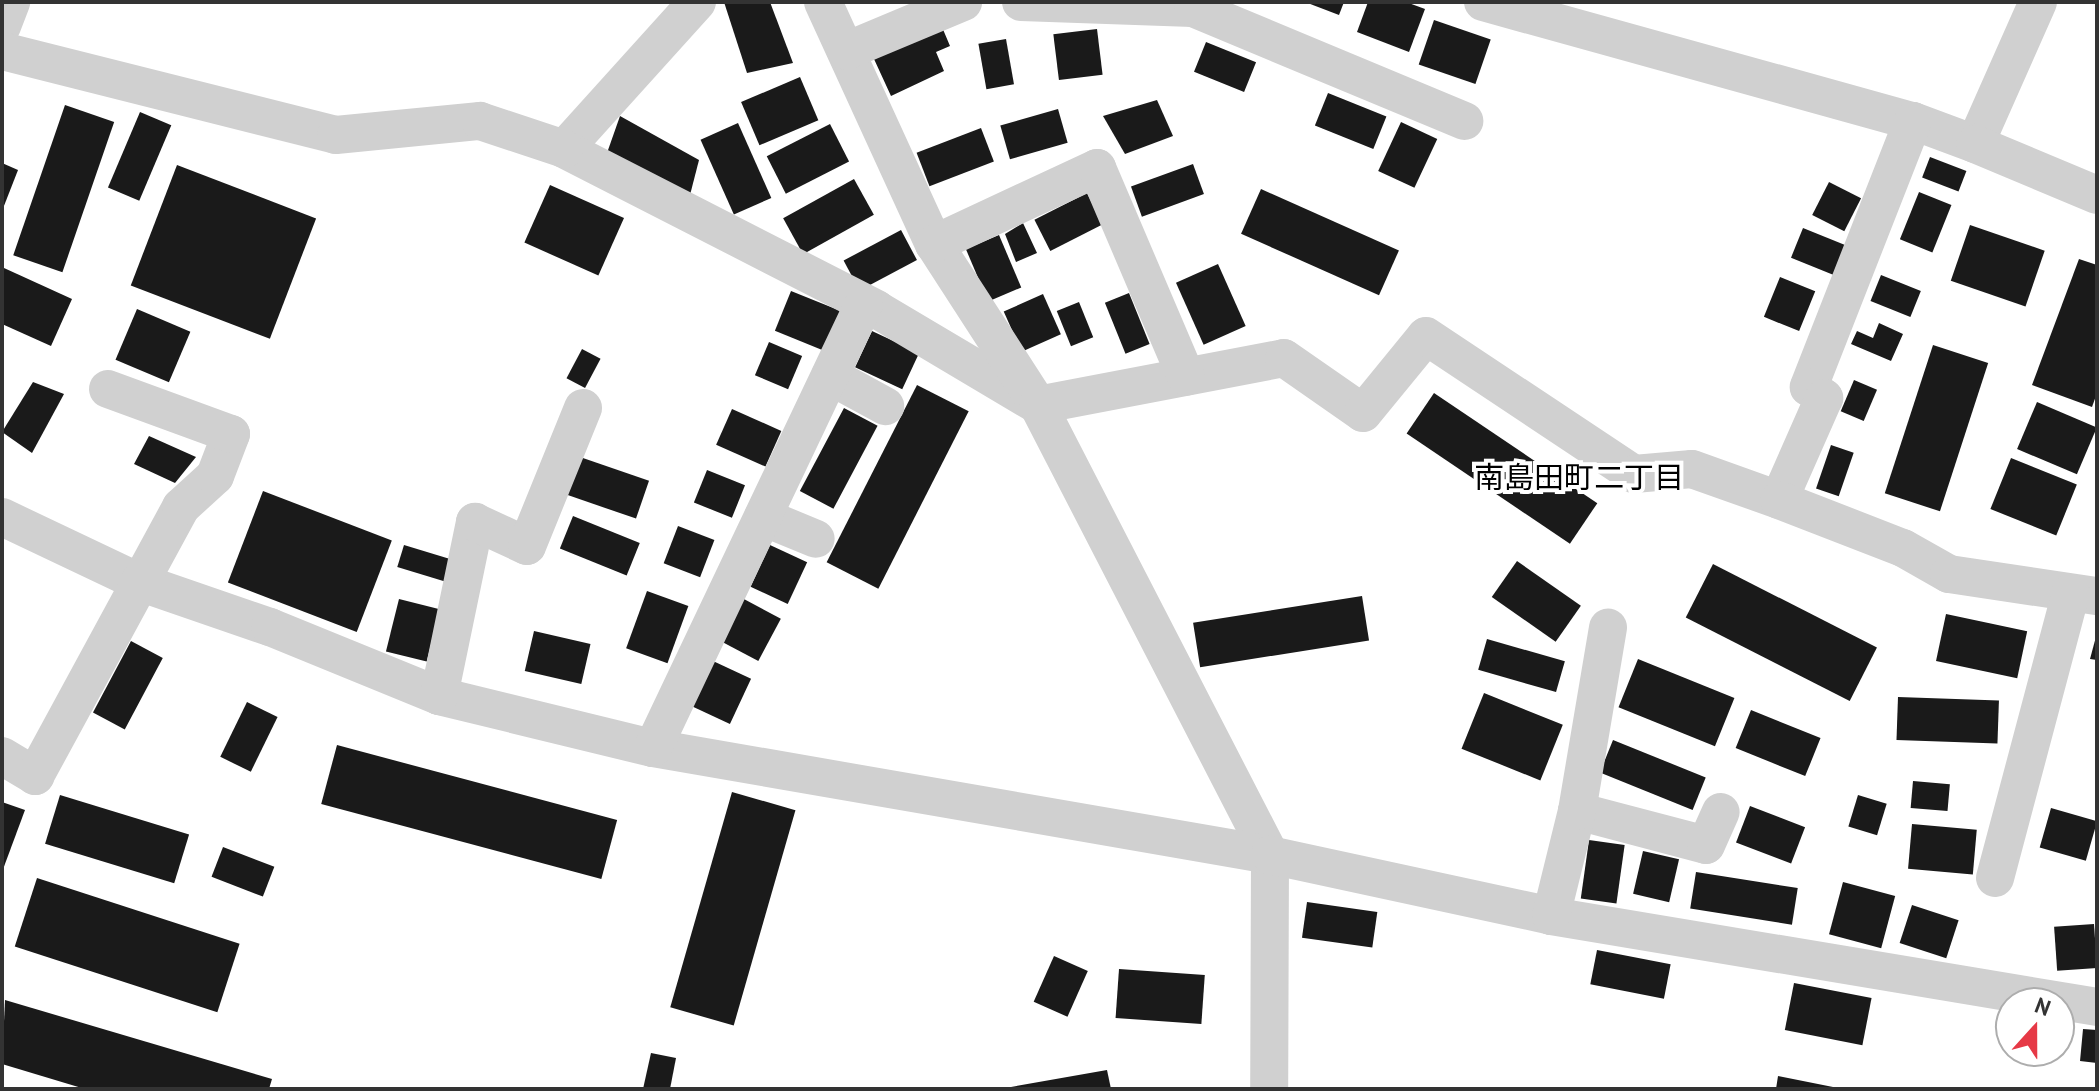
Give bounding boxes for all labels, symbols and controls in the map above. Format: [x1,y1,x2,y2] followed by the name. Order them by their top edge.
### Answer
[1474,459,1684,495] district label: 南島田町二丁目
[1995,987,2075,1067] north arrow
[2031,991,2055,1022] text: N

